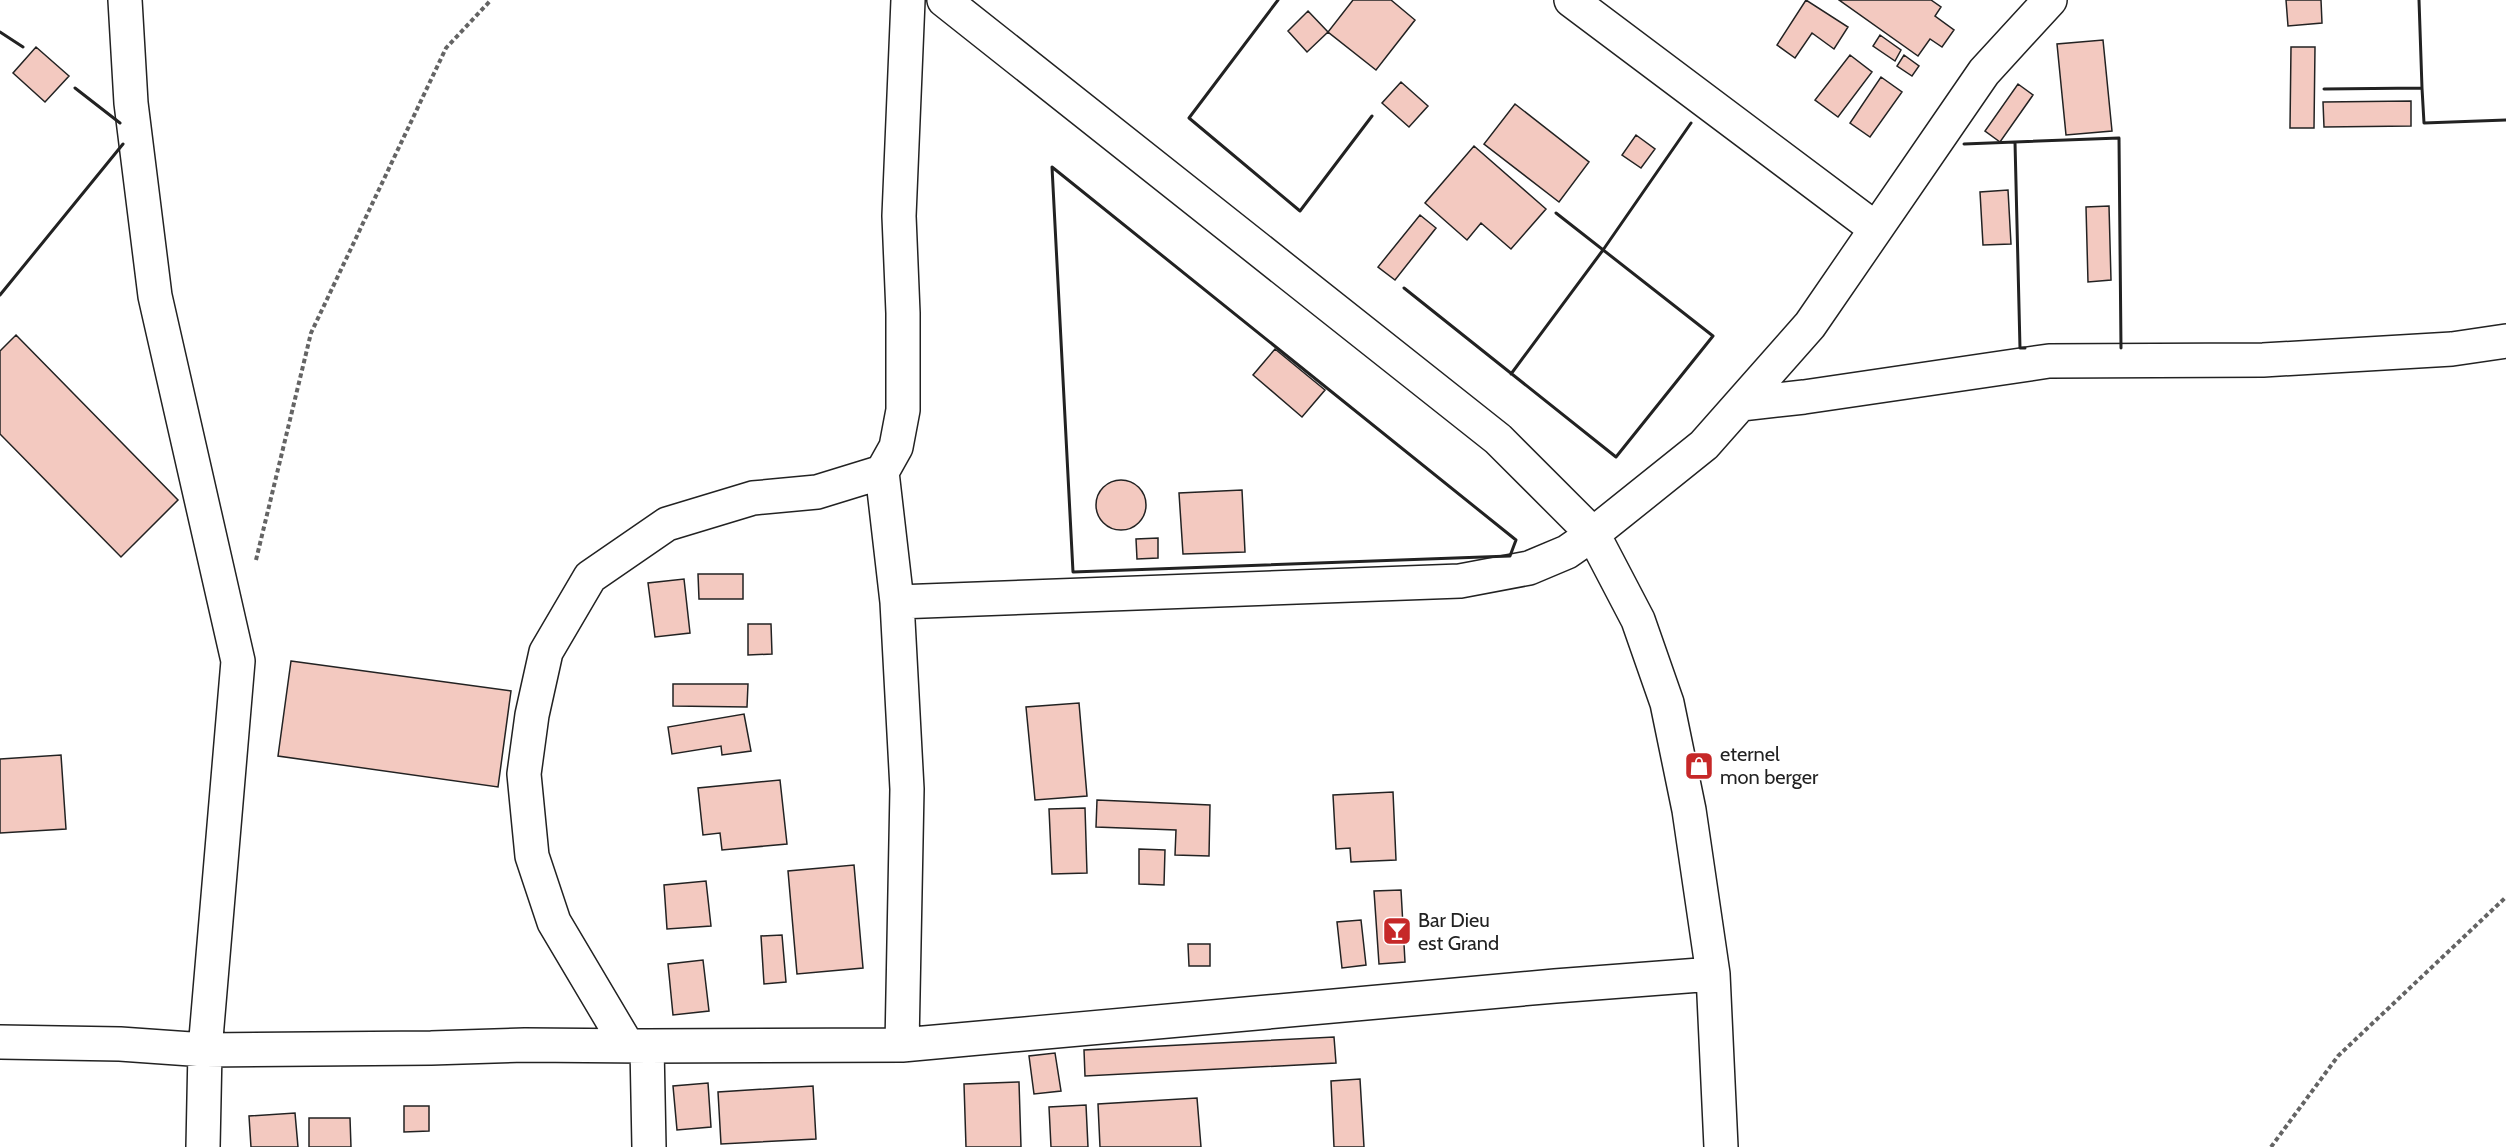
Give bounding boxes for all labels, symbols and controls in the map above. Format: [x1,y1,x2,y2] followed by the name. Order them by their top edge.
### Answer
[1720,742,1819,789] place label: eternel mon berger
[1683,750,1715,782] shop icon: eternel mon berger
[1418,908,1499,955] place label: Bar Dieu est Grand
[1381,915,1413,947] bar icon: Bar Dieu est Grand

